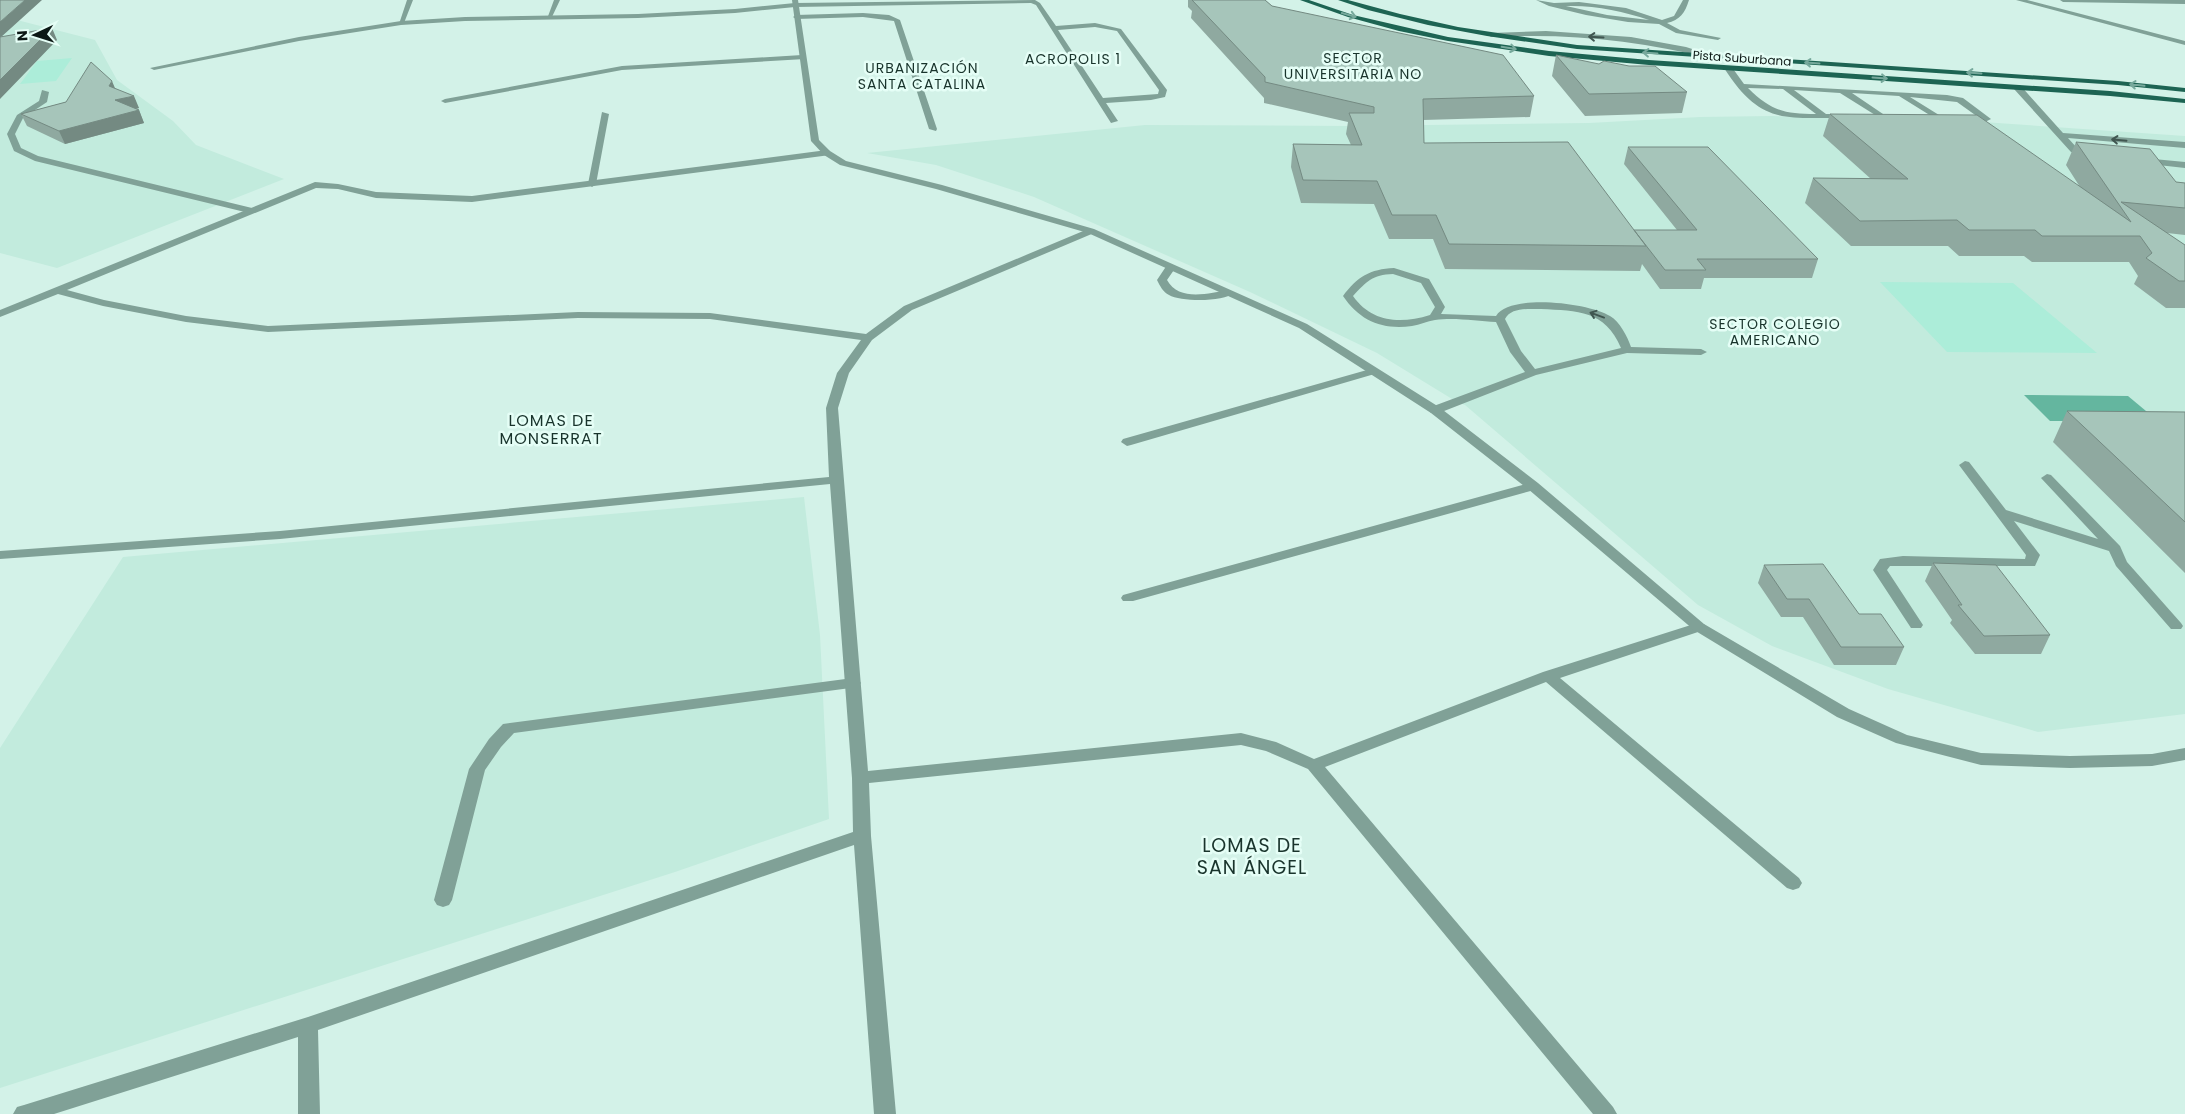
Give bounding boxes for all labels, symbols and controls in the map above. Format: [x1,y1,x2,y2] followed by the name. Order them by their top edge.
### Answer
[10,10,60,60] north arrow
[1341,11,1357,20] one-way arrow
[12,30,32,42] text: N
[1588,32,1604,41] one-way arrow
[1500,43,1516,53] one-way arrow
[1692,46,1792,70] street label: Pista Suburbana
[1284,48,1422,84] district label: SECTOR UNIVERSITARIA NO
[1642,48,1658,58] one-way arrow
[1025,49,1121,69] district label: ACROPOLIS 1
[858,58,986,94] district label: URBANIZACIÓN SANTA CATALINA
[1805,59,1821,68] one-way arrow
[1967,69,1983,78] one-way arrow
[1871,74,1887,83] one-way arrow
[2129,80,2145,89] one-way arrow
[2111,135,2127,144] one-way arrow
[1590,310,1605,319] one-way arrow
[1709,314,1841,350] district label: SECTOR COLEGIO AMERICANO
[499,409,603,450] district label: LOMAS DE MONSERRAT
[1197,832,1307,881] district label: LOMAS DE SAN ÁNGEL

